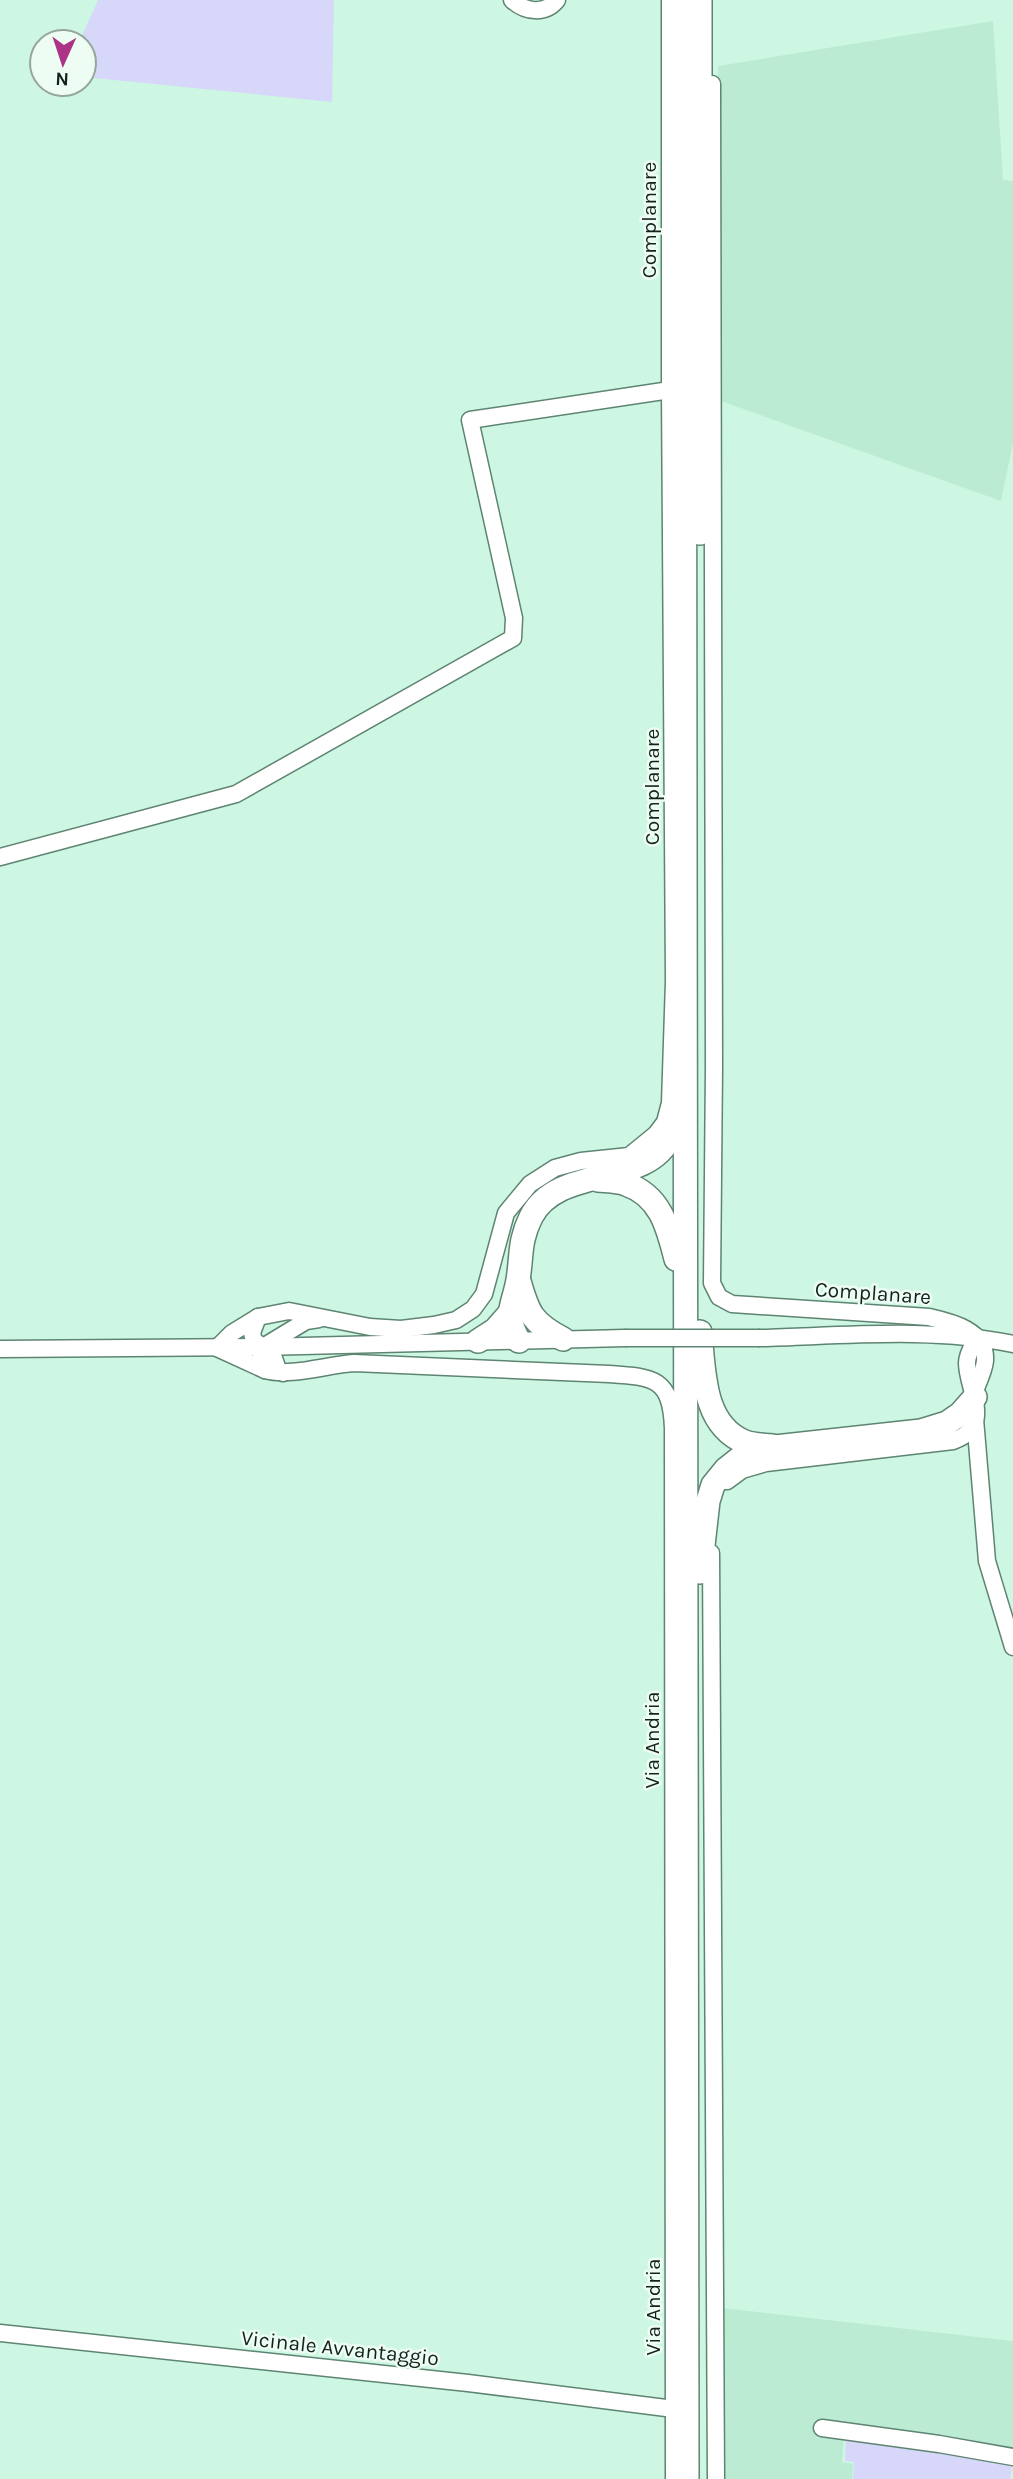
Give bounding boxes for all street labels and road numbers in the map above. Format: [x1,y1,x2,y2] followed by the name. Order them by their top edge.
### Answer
[637,162,661,278] street label: Complanare
[640,729,664,845] street label: Complanare
[814,1277,932,1309] street label: Complanare
[640,1691,664,1789] street label: Via Andria
[641,2258,665,2356] street label: Via Andria
[240,2326,440,2370] street label: Vicinale Avvantaggio

